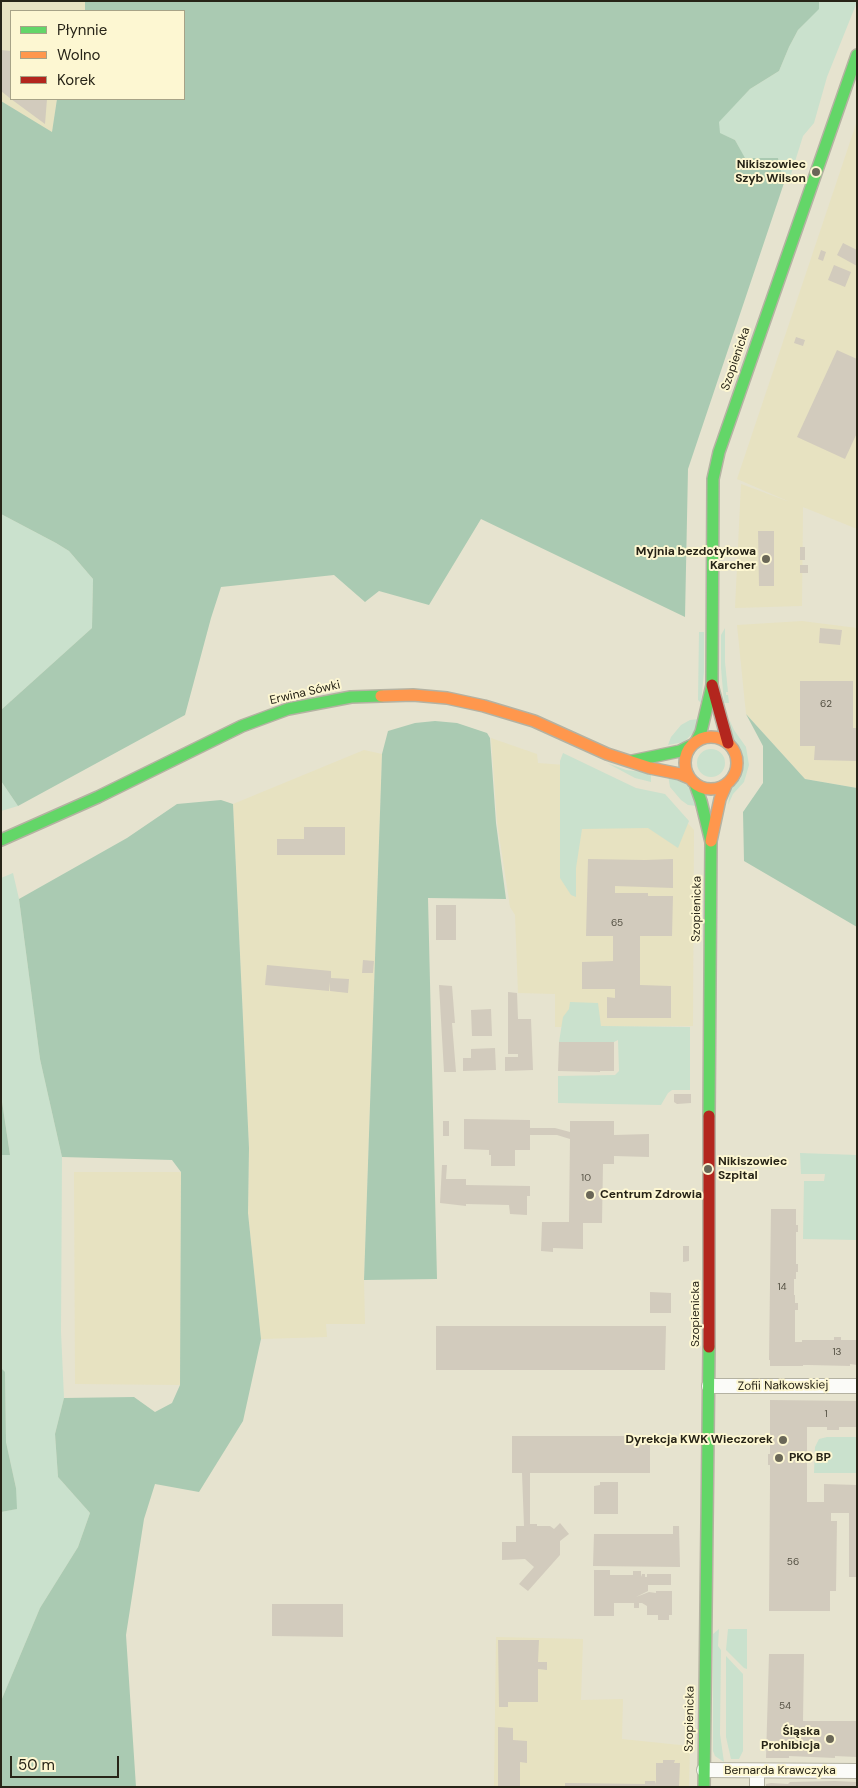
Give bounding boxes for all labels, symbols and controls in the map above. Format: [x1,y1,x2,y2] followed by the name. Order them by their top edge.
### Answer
[10,10,185,100] legend
[57,20,107,40] text: Płynnie
[57,45,101,65] text: Wolno
[57,70,96,90] text: Korek
[735,158,806,186] place label: Nikiszowiec Szyb Wilson
[810,166,822,178] marker: Nikiszowiec Szyb Wilson
[718,325,754,393] street label: Szopienicka
[636,545,756,573] place label: Myjnia bezdotykowa Karcher
[760,553,772,565] marker: Myjnia bezdotykowa Karcher
[268,678,342,708] street label: Erwina Sówki
[820,698,832,710] house number: 62
[689,876,705,942] street label: Szopienicka
[611,917,623,929] house number: 65
[718,1155,787,1183] place label: Nikiszowiec Szpital
[702,1163,714,1175] marker: Nikiszowiec Szpital
[581,1172,591,1184] house number: 10
[600,1188,702,1202] place label: Centrum Zdrowia
[584,1189,596,1201] marker: Centrum Zdrowia
[689,1281,703,1347] street label: Szopienicka
[777,1281,787,1293] house number: 14
[832,1346,842,1358] house number: 13
[738,1378,828,1394] street label: Zofii Nałkowskiej
[824,1408,828,1420] house number: 1
[625,1433,773,1447] place label: Dyrekcja KWK Wieczorek
[777,1434,789,1446] marker: Dyrekcja KWK Wieczorek
[789,1451,831,1465] place label: PKO BP
[773,1452,785,1464] marker: PKO BP
[787,1556,799,1568] house number: 56
[682,1686,698,1752] street label: Szopienicka
[779,1700,791,1712] house number: 54
[761,1725,820,1753] place label: Śląska Prohibicja
[824,1733,836,1745] marker: Śląska Prohibicja
[12,1746,121,1778] scale bar
[18,1755,55,1775] text: 50 m
[724,1764,836,1778] street label: Bernarda Krawczyka

